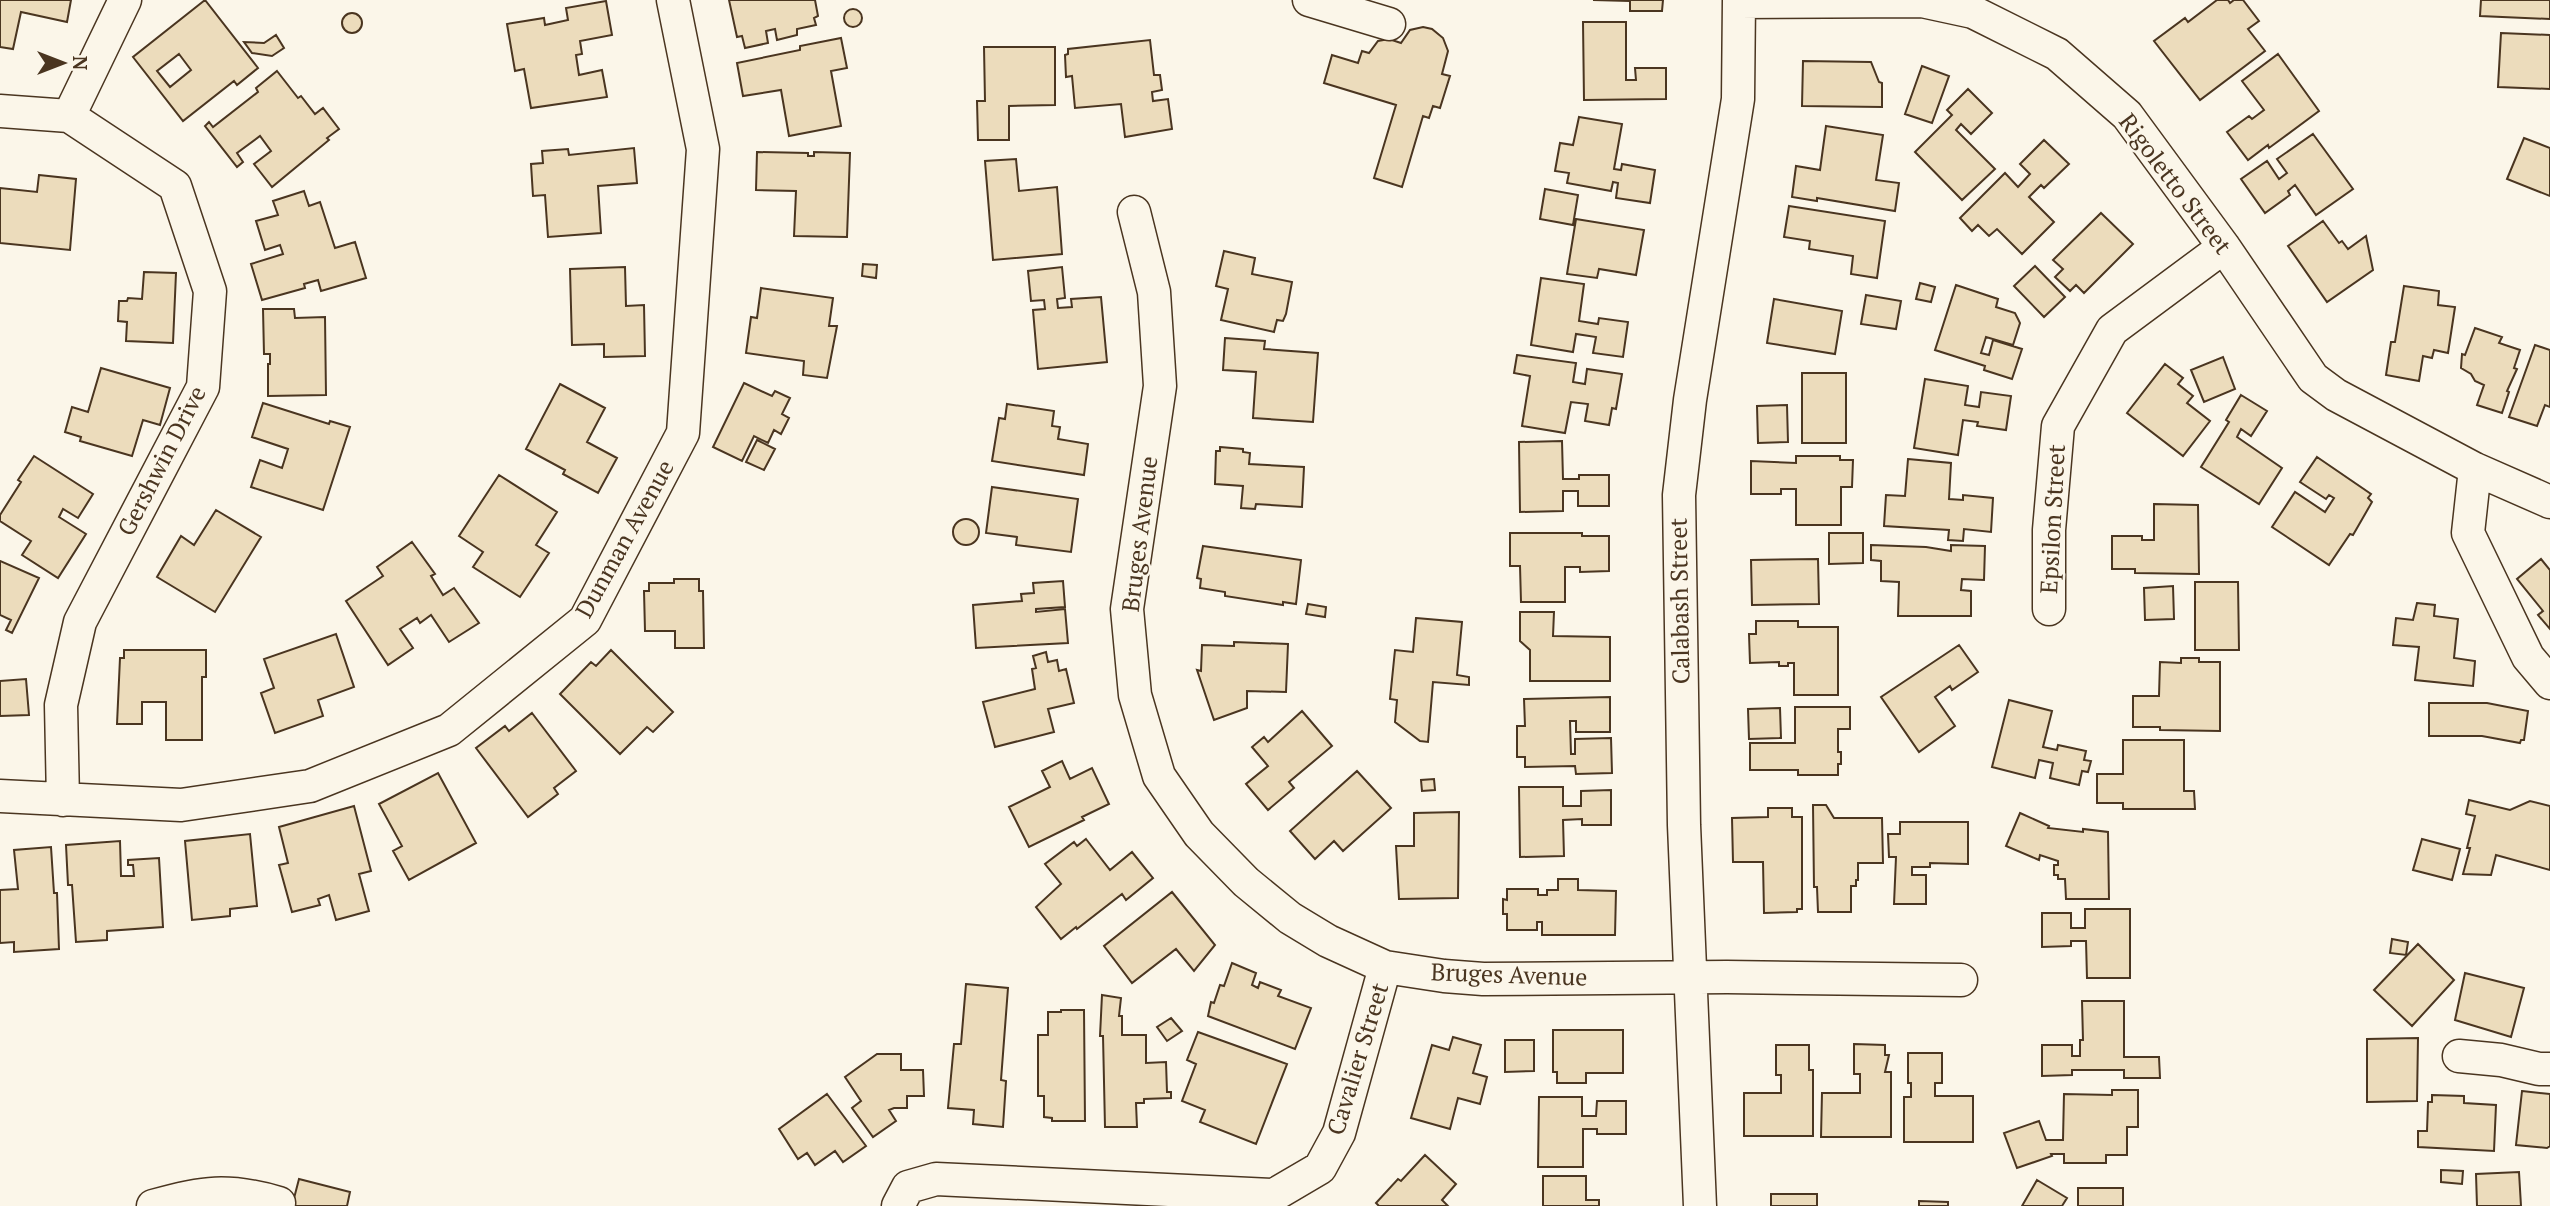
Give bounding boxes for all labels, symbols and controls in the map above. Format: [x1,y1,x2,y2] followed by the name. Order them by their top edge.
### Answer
[28,28,98,98] north arrow
[68,56,93,71] text: N
[2112,106,2239,260] street label: Rigoletto Street
[110,380,213,541] street label: Gershwin Drive
[2032,443,2072,595] street label: Epsilon Street
[567,454,681,623] street label: Dunman Avenue
[1114,454,1164,614] street label: Bruges Avenue
[1662,517,1696,685] street label: Calabash Street
[1430,955,1588,993] street label: Bruges Avenue
[1319,979,1395,1139] street label: Cavalier Street

